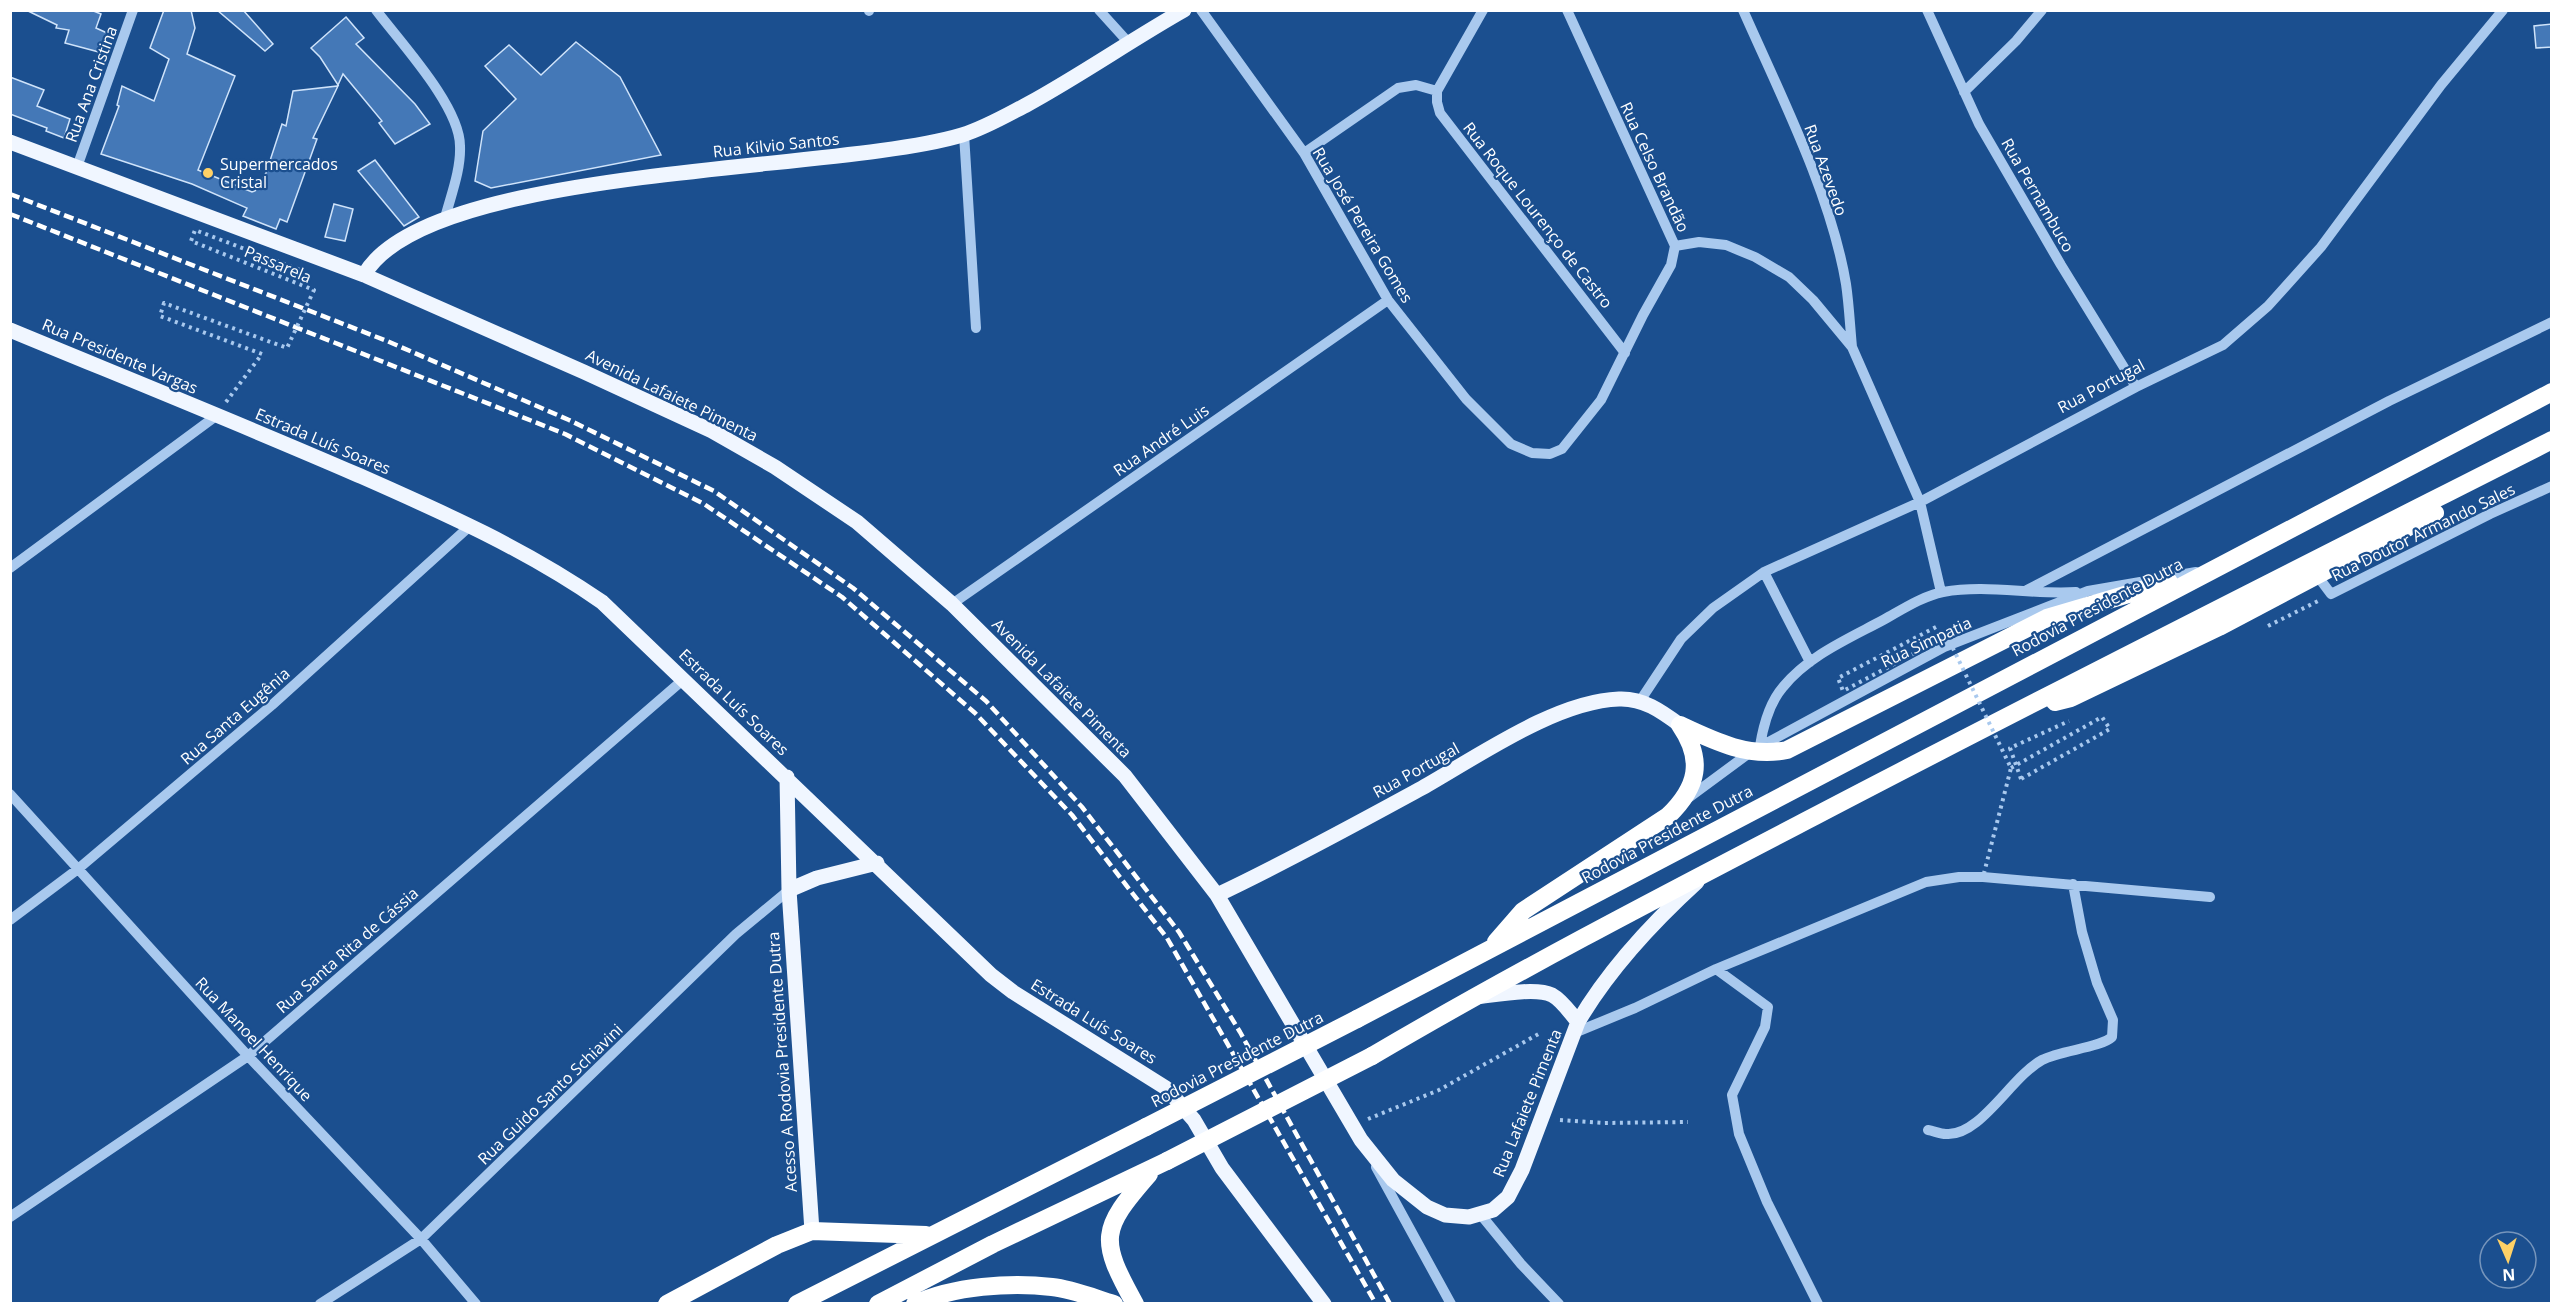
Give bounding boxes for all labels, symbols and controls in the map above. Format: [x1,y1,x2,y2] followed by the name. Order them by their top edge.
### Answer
[60,23,122,145] street label: Rua Ana Cristina
[1615,98,1695,236] street label: Rua Celso Brandão
[1458,117,1618,313] street label: Rua Roque Lourenço de Castro
[1799,121,1853,219] street label: Rua Azevedo
[712,127,840,163] street label: Rua Kilvio Santos
[1996,134,2080,256] street label: Rua Pernambuco
[1308,143,1418,307] street label: Rua José Pereira Gomes
[220,153,338,193] place label: Supermercados Cristal
[201,166,215,180] marker: Supermercados Cristal
[241,240,315,288] street label: Passarela
[39,313,201,399] street label: Rua Presidente Vargas
[582,344,762,446] street label: Avenida Lafaiete Pimenta
[2054,354,2148,418] street label: Rua Portugal
[1109,399,1213,481] street label: Rua André Luis
[252,403,394,479] street label: Estrada Luís Soares
[2327,478,2519,586] street label: Rua Doutor Armando Sales
[2008,553,2186,661] street label: Rodovia Presidente Dutra
[1877,611,1975,673] street label: Rua Simpatia
[987,613,1137,763] street label: Avenida Lafaiete Pimenta
[674,644,794,760] street label: Estrada Luís Soares
[176,662,294,770] street label: Rua Santa Eugênia
[1369,737,1463,803] street label: Rua Portugal
[1578,780,1756,888] street label: Rodovia Presidente Dutra
[271,882,423,1018] street label: Rua Santa Rita de Cássia
[762,931,802,1193] street label: Acesso A Rodovia Presidente Dutra
[191,972,317,1106] street label: Rua Manoel Henrique
[1027,973,1161,1069] street label: Estrada Luís Soares
[1147,1006,1327,1112] street label: Rodovia Presidente Dutra
[473,1019,627,1169] street label: Rua Guido Santo Schiavini
[1487,1026,1567,1180] street label: Rua Lafaiete Pimenta
[2478,1230,2538,1290] north arrow
[2502,1264,2516,1286] text: N

